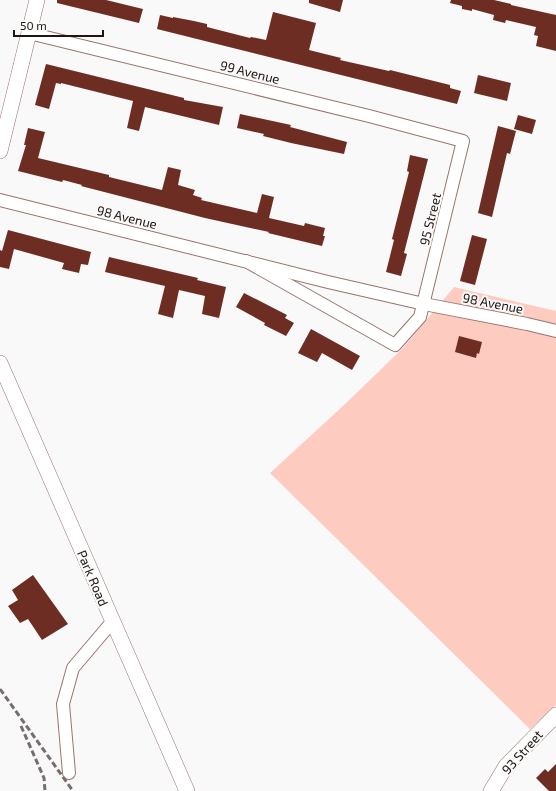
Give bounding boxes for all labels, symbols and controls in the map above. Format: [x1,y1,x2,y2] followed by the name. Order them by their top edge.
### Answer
[14,12,103,38] scale bar
[20,18,47,32] text: 50 m
[218,57,282,87] street label: 99 Avenue
[416,191,444,247] street label: 95 Street
[95,202,159,232] street label: 98 Avenue
[461,289,525,317] street label: 98 Avenue
[74,548,112,608] street label: Park Road
[498,727,546,777] street label: 93 Street

